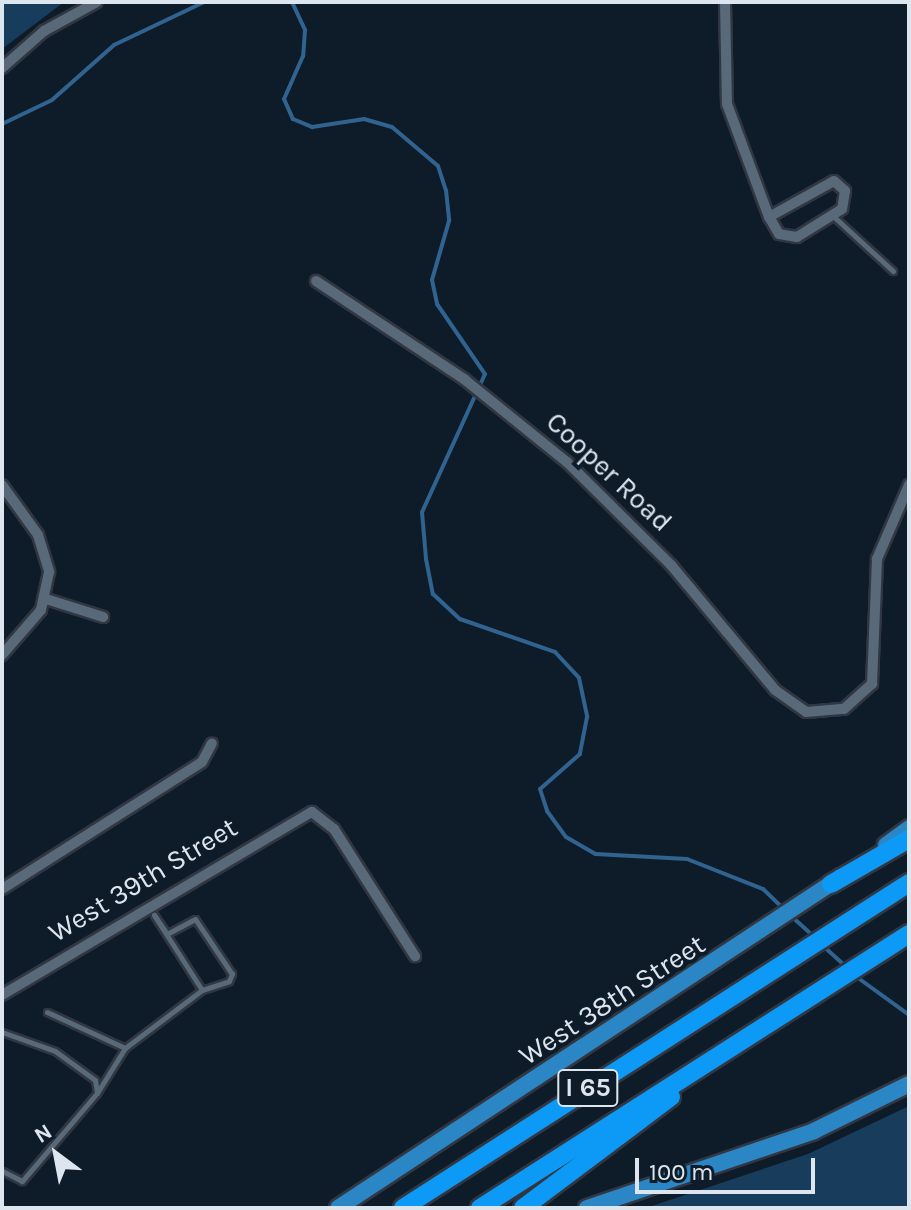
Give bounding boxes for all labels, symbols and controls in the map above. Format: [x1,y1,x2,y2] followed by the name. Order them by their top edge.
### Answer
[539,405,679,539] street label: Cooper Road
[43,810,243,950] street label: West 39th Street
[513,927,711,1073] street label: West 38th Street
[556,1066,620,1110] road number: I 65
[16,1114,96,1194] north arrow
[30,1118,57,1149] text: N
[639,1142,819,1192] scale bar
[649,1158,714,1186] text: 100 m

